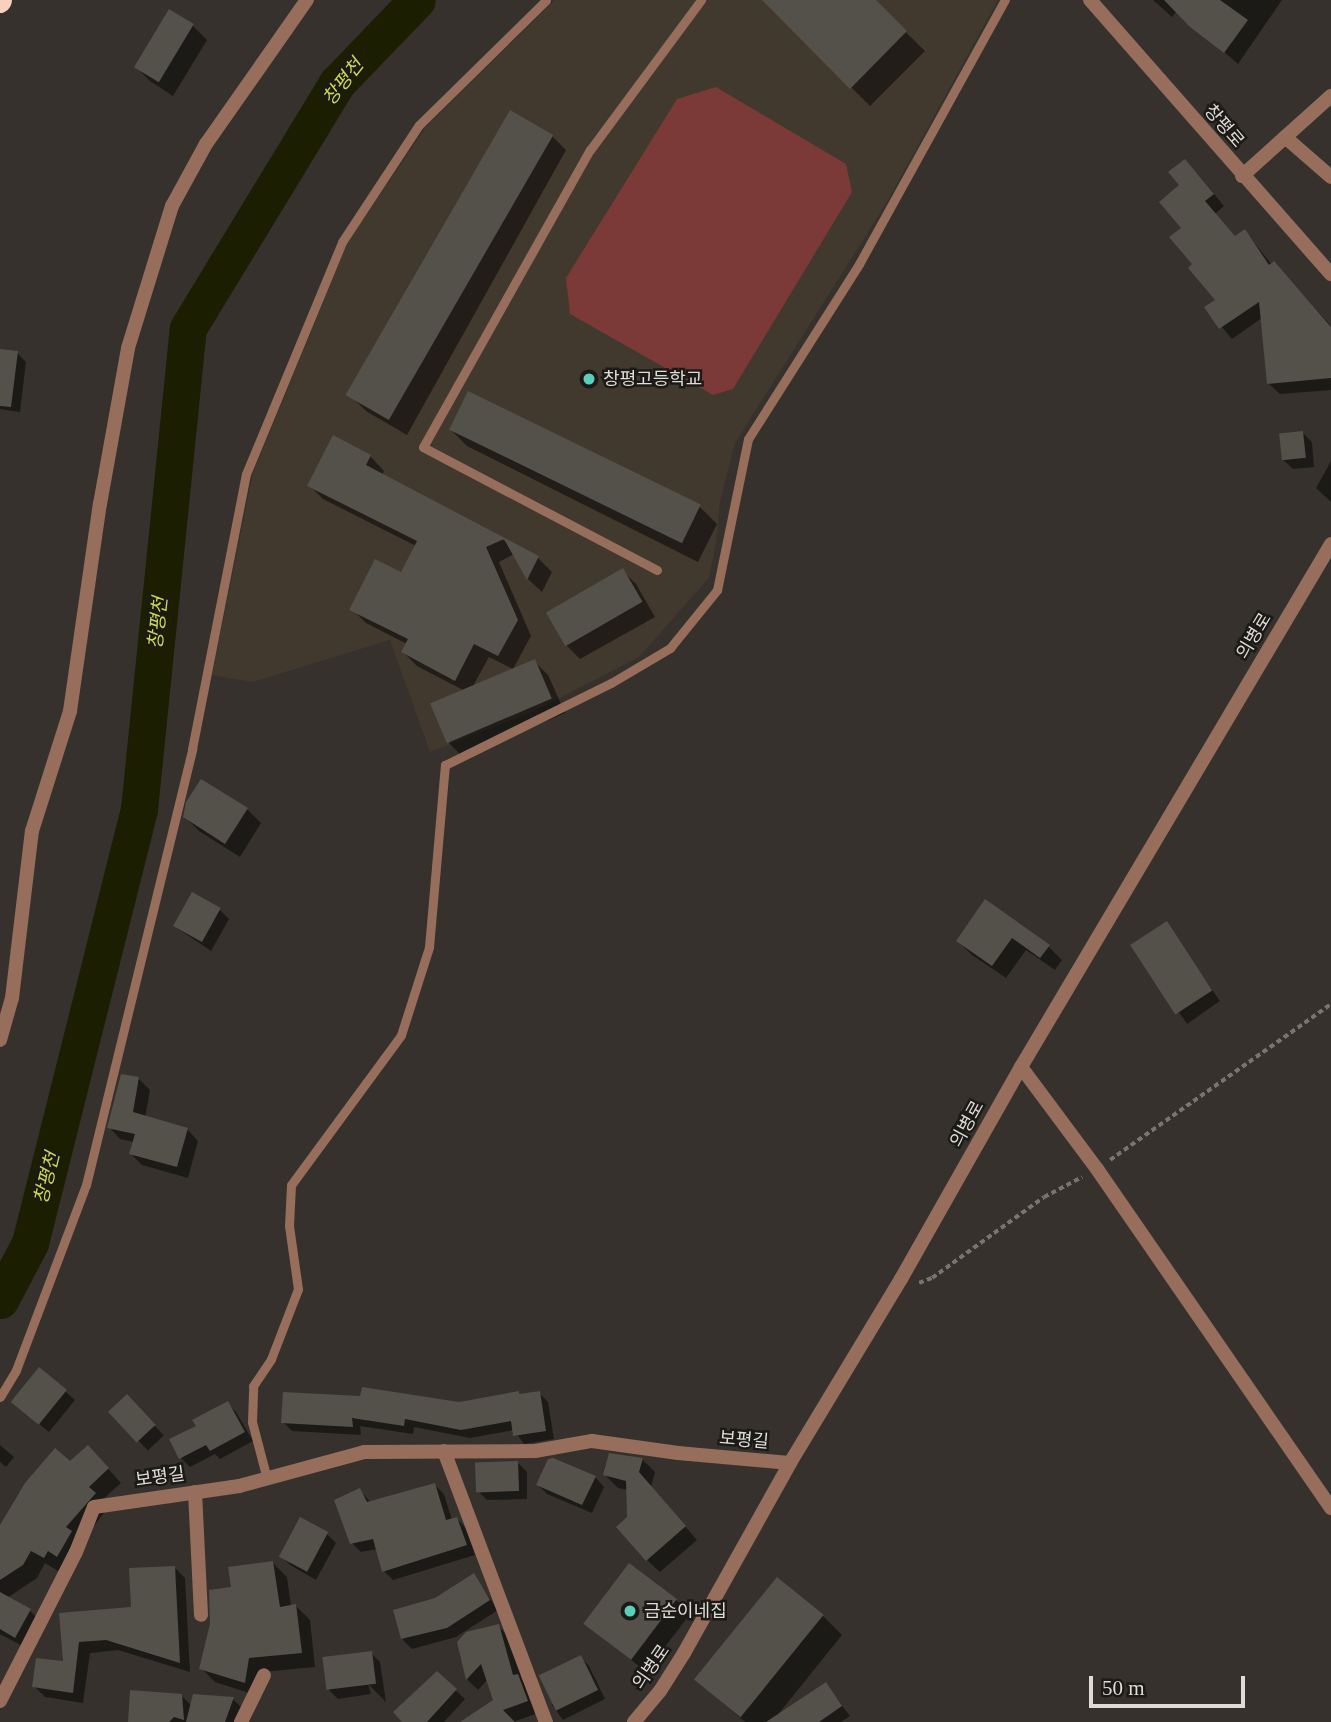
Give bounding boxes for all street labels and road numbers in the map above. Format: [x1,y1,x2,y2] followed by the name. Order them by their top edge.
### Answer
[1200,100,1248,152] street label: 창평로
[1232,609,1276,663] street label: 의병로
[946,1097,988,1151] street label: 의병로
[718,1427,770,1453] street label: 보평길
[134,1463,186,1491] street label: 보평길
[628,1640,674,1694] street label: 의병로

